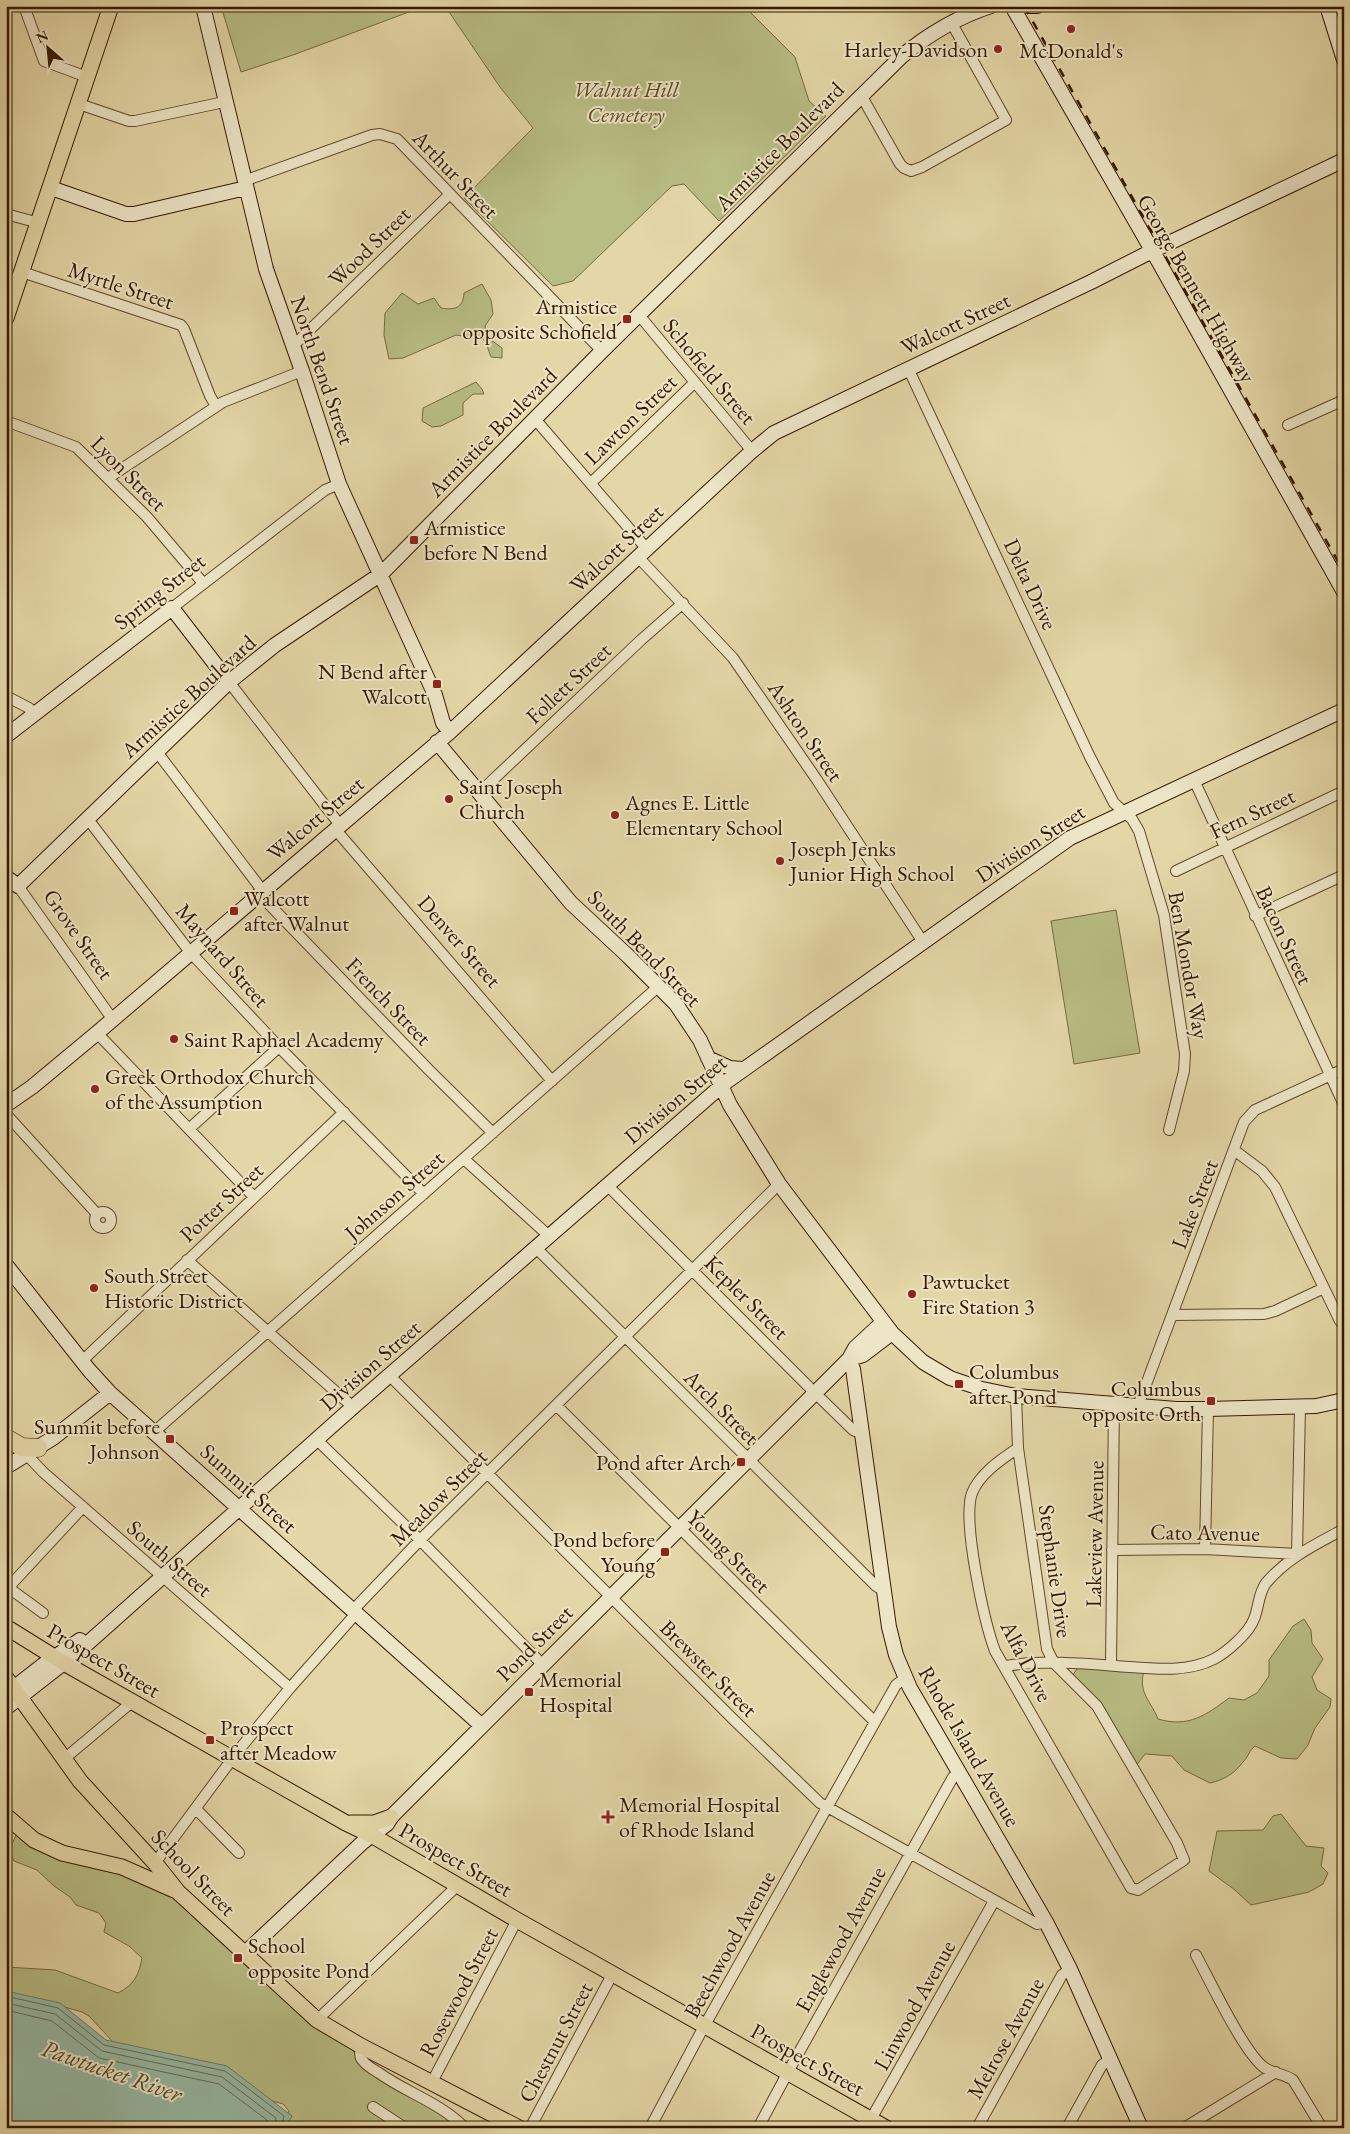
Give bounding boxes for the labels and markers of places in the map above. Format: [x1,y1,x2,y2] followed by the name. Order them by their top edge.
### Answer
[1065,23,1077,35] marker: McDonald's
[844,35,988,64] place label: Harley-Davidson
[1019,36,1123,65] place label: McDonald's
[992,43,1004,55] marker: Harley-Davidson
[462,292,618,346] place label: Armistice opposite Schofield
[621,313,633,325] marker: Armistice opposite Schofield
[423,513,549,567] place label: Armistice before N Bend
[408,534,420,546] marker: Armistice before N Bend
[318,657,428,711] place label: N Bend after Walcott
[431,678,443,690] marker: N Bend after Walcott
[459,772,563,826] place label: Saint Joseph Church
[624,788,783,842] place label: Agnes E. Little Elementary School
[443,793,455,805] marker: Saint Joseph Church
[609,809,621,821] marker: Agnes E. Little Elementary School
[788,834,954,888] place label: Joseph Jenks Junior High School
[774,855,786,867] marker: Joseph Jenks Junior High School
[244,884,349,938] place label: Walcott after Walnut
[228,905,240,917] marker: Walcott after Walnut
[184,1025,384,1054] place label: Saint Raphael Academy
[168,1033,180,1045] marker: Saint Raphael Academy
[105,1062,315,1116] place label: Greek Orthodox Church of the Assumption
[89,1083,101,1095] marker: Greek Orthodox Church of the Assumption
[104,1261,243,1315] place label: South Street Historic District
[922,1267,1035,1321] place label: Pawtucket Fire Station 3
[88,1282,100,1294] marker: South Street Historic District
[906,1288,918,1300] marker: Pawtucket Fire Station 3
[969,1357,1059,1411] place label: Columbus after Pond
[1082,1374,1201,1428] place label: Columbus opposite Orth
[953,1378,965,1390] marker: Columbus after Pond
[1205,1395,1217,1407] marker: Columbus opposite Orth
[34,1412,160,1466] place label: Summit before Johnson
[164,1433,176,1445] marker: Summit before Johnson
[596,1448,731,1477] place label: Pond after Arch
[735,1456,747,1468] marker: Pond after Arch
[553,1525,655,1579] place label: Pond before Young
[659,1546,671,1558] marker: Pond before Young
[539,1665,622,1719] place label: Memorial Hospital
[523,1686,535,1698] marker: Memorial Hospital
[220,1713,337,1767] place label: Prospect after Meadow
[204,1734,216,1746] marker: Prospect after Meadow
[619,1790,780,1844] place label: Memorial Hospital of Rhode Island
[601,1810,615,1824] marker: Memorial Hospital of Rhode Island
[248,1931,371,1985] place label: School opposite Pond
[232,1952,244,1964] marker: School opposite Pond

